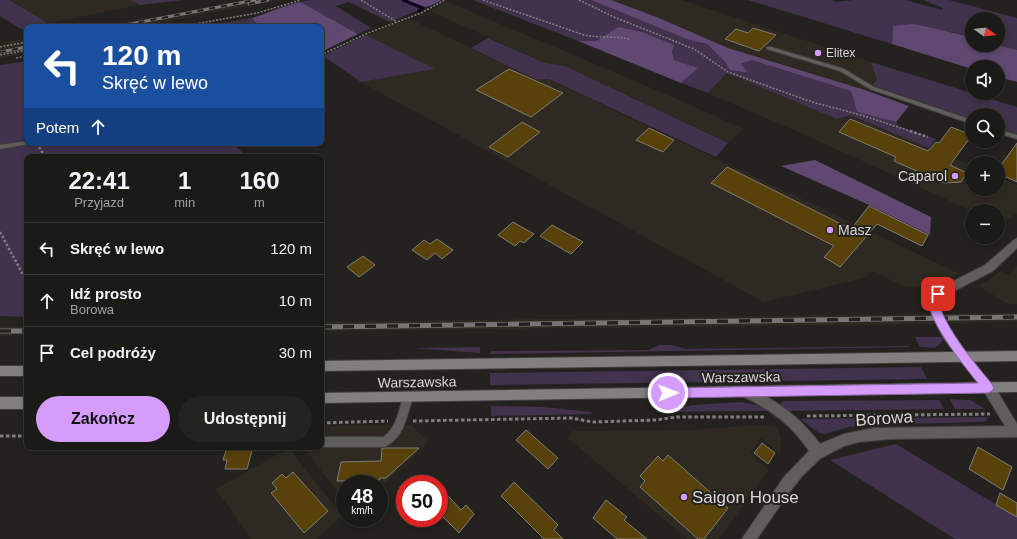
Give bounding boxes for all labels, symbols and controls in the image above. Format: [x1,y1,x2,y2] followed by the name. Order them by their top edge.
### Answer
[965,12,1005,52] north arrow
[965,12,1005,244] map controls
[36,40,88,92] icon: left
[102,40,181,71] text: 120 m
[826,46,855,60] place label: Elitex
[813,48,823,58] marker: Elitex
[965,60,1005,100] button: sound
[102,73,208,93] text: Skręć w lewo
[965,108,1005,148] button: search
[87,116,109,138] icon: ahead
[36,119,79,136] text: Potem
[965,156,1005,196] button: +
[68,167,130,194] text: 22:41
[178,167,191,194] text: 1
[240,167,280,194] text: 160
[898,168,947,184] place label: Caparol
[950,171,960,181] marker: Caparol
[74,195,124,210] text: Przyjazd
[174,195,195,210] text: min
[254,195,265,210] text: m
[965,204,1005,244] button: −
[838,222,871,238] place label: Masz
[825,225,835,235] marker: Masz
[36,238,58,260] icon: left
[70,240,164,257] text: Skręć w lewo
[270,240,312,257] text: 120 m
[921,277,955,311] pin
[927,283,949,305] icon: arrive
[70,285,142,302] text: Idź prosto
[36,290,58,312] icon: ahead
[279,292,312,309] text: 10 m
[70,302,114,317] text: Borowa
[36,342,58,364] icon: arrive
[70,344,156,361] text: Cel podróży
[279,344,312,361] text: 30 m
[701,368,781,386] street label: Warszawska
[647,372,689,414] position arrow
[377,373,457,391] street label: Warszawska
[36,396,170,442] button: Zakończ
[178,396,312,442] button: Udostępnij
[855,407,914,430] street label: Borowa
[396,475,448,527] speed limit sign: 50
[351,485,373,507] text: 48
[692,488,799,507] place label: Saigon House
[679,492,689,502] marker: Saigon House
[351,505,373,516] text: km/h

